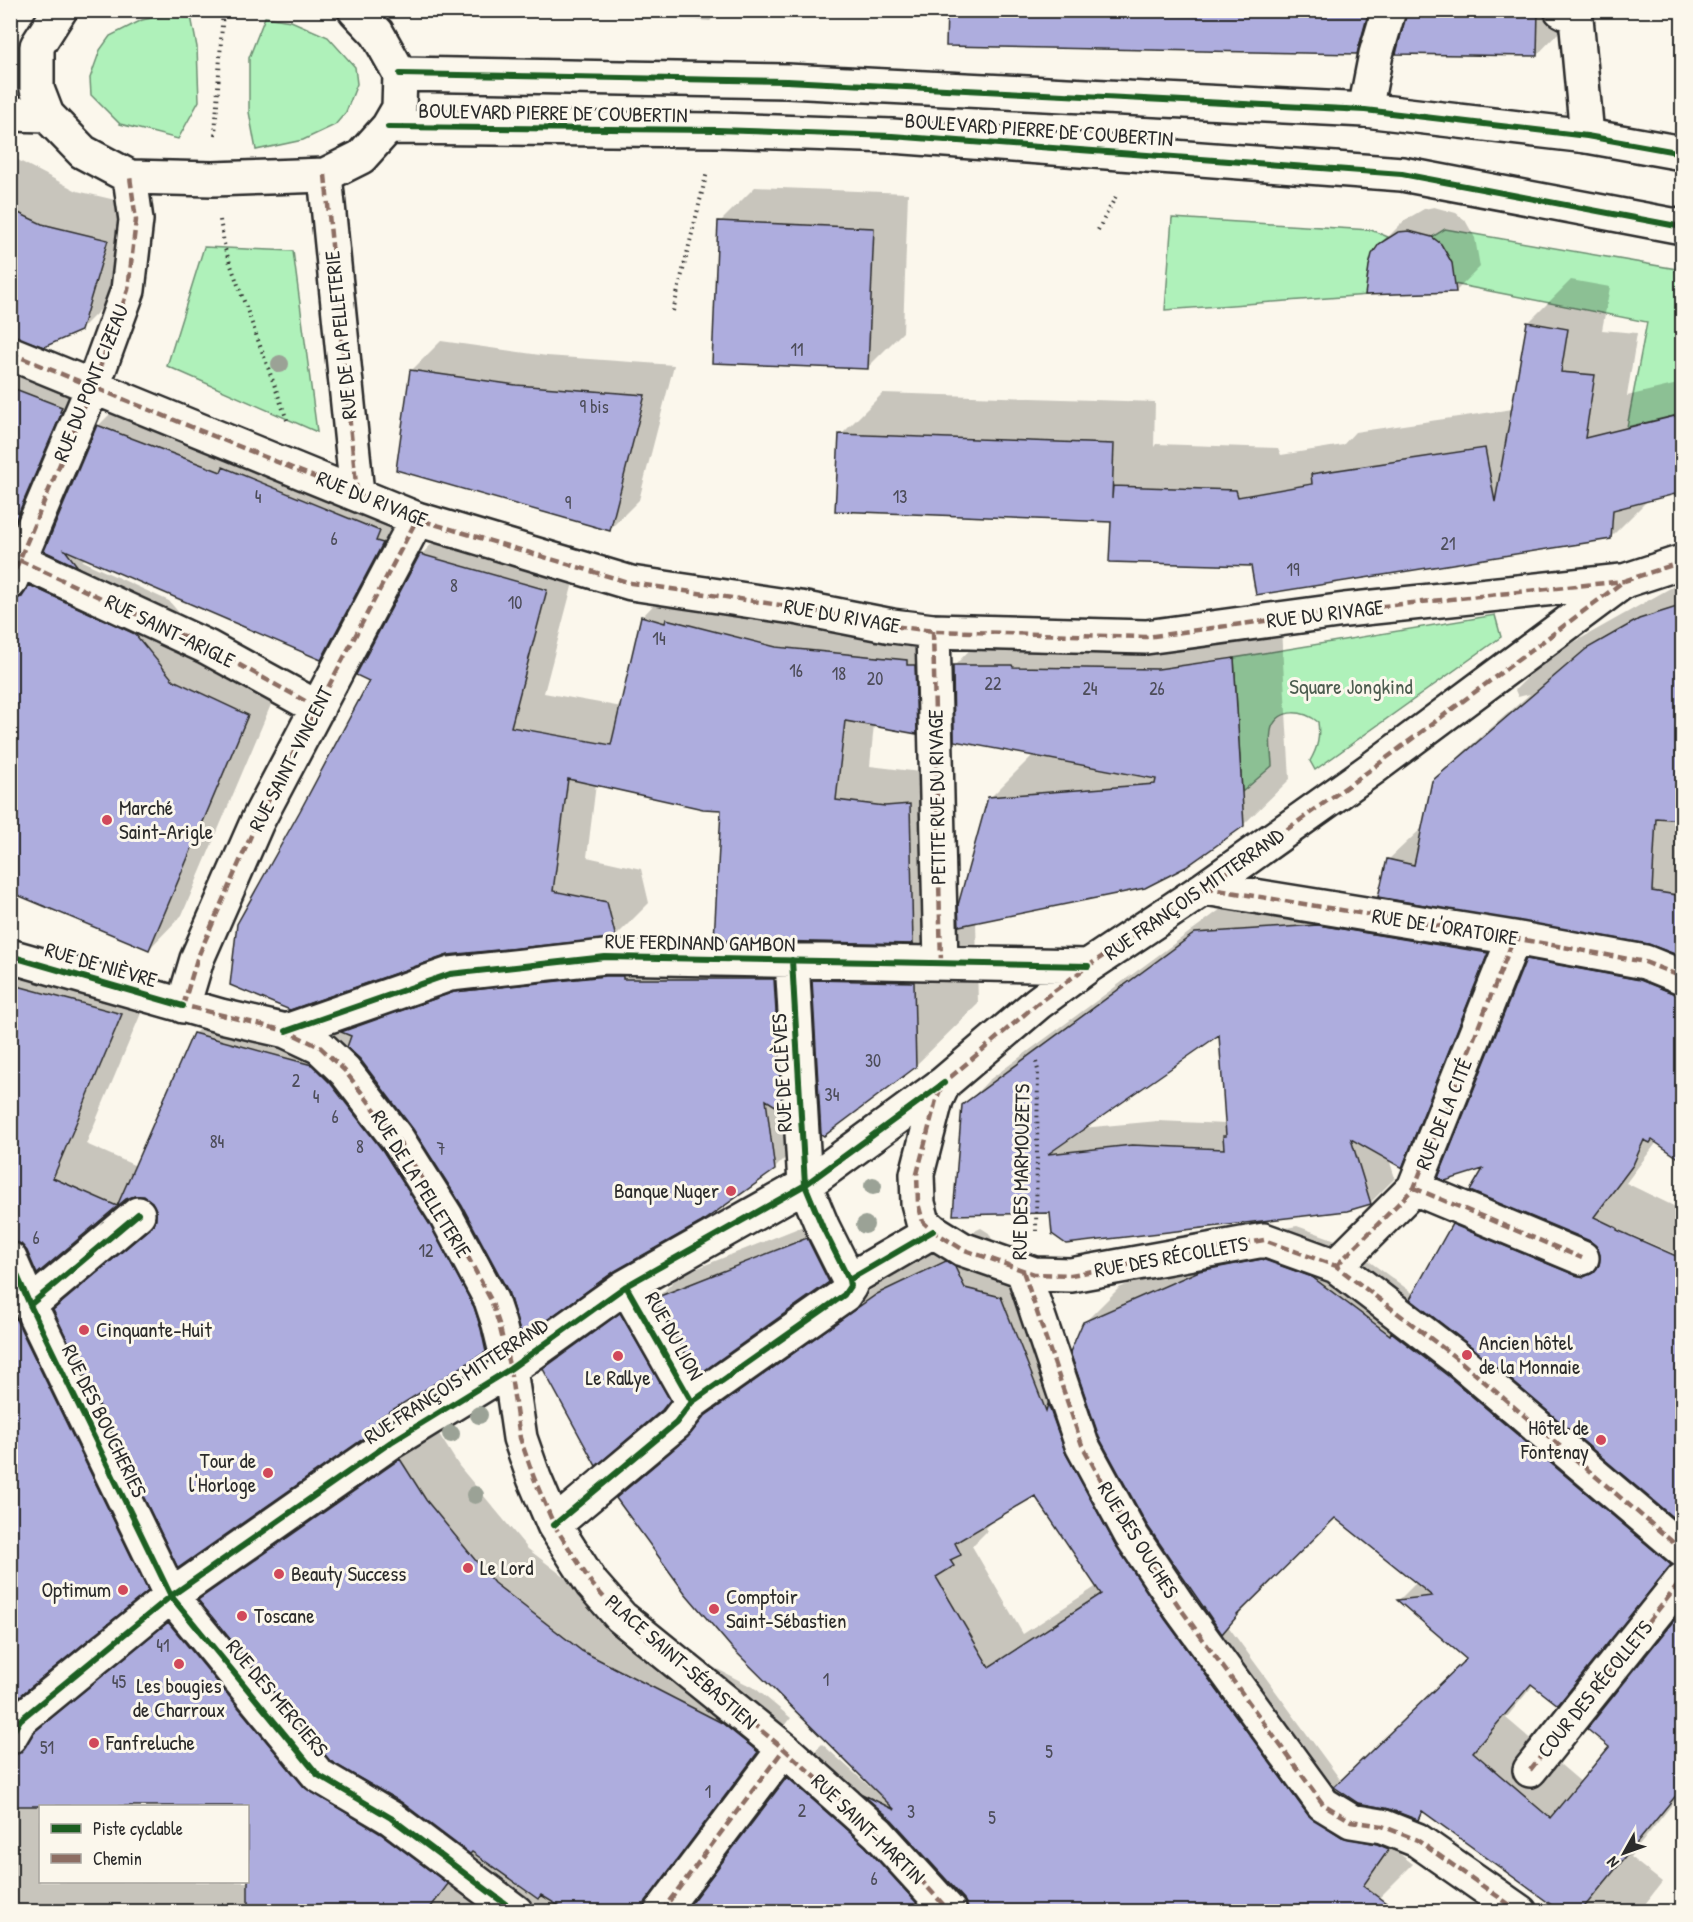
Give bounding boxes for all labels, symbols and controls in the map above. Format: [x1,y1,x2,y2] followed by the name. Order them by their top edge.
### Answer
[418,96,688,129] street label: BOULEVARD PIERRE DE COUBERTIN
[904,106,1174,153] street label: BOULEVARD PIERRE DE COUBERTIN
[317,249,364,421] street label: RUE DE LA PELLETERIE
[46,300,135,466] street label: RUE DU PONT CIZEAU
[790,337,804,362] house number: 11
[579,394,609,419] house number: 9 bis
[312,463,432,534] street label: RUE DU RIVAGE
[255,484,262,509] house number: 4
[893,484,907,509] house number: 13
[565,490,572,515] house number: 9
[330,526,338,551] house number: 6
[1441,531,1455,556] house number: 21
[1286,557,1300,582] house number: 19
[450,573,458,598] house number: 8
[100,587,240,675] street label: RUE SAINT-ARIGLE
[508,590,522,615] house number: 10
[782,591,902,640] street label: RUE DU RIVAGE
[1265,592,1385,635] street label: RUE DU RIVAGE
[652,626,666,651] house number: 14
[789,658,803,683] house number: 16
[832,661,846,686] house number: 18
[867,666,883,691] house number: 20
[985,671,1002,696] house number: 22
[1289,672,1413,701] park label: Square Jongkind
[1082,676,1098,701] house number: 24
[1149,676,1165,701] house number: 26
[241,680,340,836] street label: RUE SAINT-VINCENT
[920,709,953,885] street label: PETITE RUE DU RIVAGE
[119,793,213,846] place label: Marché Saint-Arigle
[100,813,114,827] marker: Marché Saint-Arigle
[1098,820,1289,967] street label: RUE FRANÇOIS MITTERRAND
[1370,901,1520,952] street label: RUE DE L'ORATOIRE
[605,926,796,959] street label: RUE FERDINAND GAMBON
[42,935,161,994] street label: RUE DE NIÈVRE
[764,1013,799,1133] street label: RUE DE CLÈVES
[865,1048,881,1073] house number: 30
[1408,1054,1479,1174] street label: RUE DE LA CITÉ
[292,1068,301,1093] house number: 2
[825,1082,840,1107] house number: 34
[1004,1083,1037,1260] street label: RUE DES MARMOUZETS
[313,1084,320,1109] house number: 4
[331,1104,339,1129] house number: 6
[364,1104,479,1263] street label: RUE DE LA PELLETERIE
[210,1129,225,1154] house number: 84
[356,1134,364,1159] house number: 8
[437,1136,446,1161] house number: 7
[614,1176,719,1205] place label: Banque Nuger
[724,1184,738,1198] marker: Banque Nuger
[32,1225,40,1250] house number: 6
[1092,1229,1250,1284] street label: RUE DES RÉCOLLETS
[419,1238,434,1263] house number: 12
[638,1286,711,1385] street label: RUE DU LION
[358,1310,553,1451] street label: RUE FRANÇOIS MITTERRAND
[96,1315,213,1344] place label: Cinquante-Huit
[77,1323,91,1337] marker: Cinquante-Huit
[1479,1328,1580,1381] place label: Ancien hôtel de la Monnaie
[55,1339,154,1502] street label: RUE DES BOUCHERIES
[1460,1348,1474,1362] marker: Ancien hôtel de la Monnaie
[611,1349,625,1363] marker: Le Rallye
[585,1363,651,1392] place label: Le Rallye
[1520,1413,1589,1466] place label: Hôtel de Fontenay
[1594,1433,1608,1447] marker: Hôtel de Fontenay
[189,1446,256,1499] place label: Tour de l'Horloge
[261,1466,275,1480] marker: Tour de l'Horloge
[1091,1476,1186,1604] street label: RUE DES OUCHES
[480,1553,534,1582] place label: Le Lord
[291,1559,406,1588] place label: Beauty Success
[461,1561,475,1575] marker: Le Lord
[272,1567,286,1581] marker: Beauty Success
[41,1575,111,1604] place label: Optimum
[726,1582,847,1635] place label: Comptoir Saint-Sébastien
[116,1583,130,1597] marker: Optimum
[599,1587,764,1736] street label: PLACE SAINT-SÉBASTIEN
[254,1601,315,1630] place label: Toscane
[707,1602,721,1616] marker: Comptoir Saint-Sébastien
[235,1609,249,1623] marker: Toscane
[1530,1614,1659,1764] street label: COUR DES RÉCOLLETS
[156,1633,170,1658] house number: 41
[220,1633,335,1763] street label: RUE DES MERCIERS
[172,1657,186,1671] marker: Les bougies de Charroux
[823,1667,829,1692] house number: 1
[112,1669,127,1694] house number: 45
[133,1671,225,1724] place label: Les bougies de Charroux
[105,1728,195,1757] place label: Fanfreluche
[40,1735,54,1760] house number: 51
[87,1736,101,1750] marker: Fanfreluche
[1045,1739,1053,1764] house number: 5
[805,1767,932,1890] street label: RUE SAINT-MARTIN
[705,1779,711,1804] house number: 1
[798,1798,807,1823] house number: 2
[907,1799,915,1824] house number: 3
[39,1805,249,1883] legend
[988,1805,996,1830] house number: 5
[93,1816,183,1841] text: Piste cyclable
[1594,1823,1654,1883] north arrow
[93,1846,142,1871] text: Chemin
[1601,1852,1624,1873] text: N
[870,1866,878,1891] house number: 6

